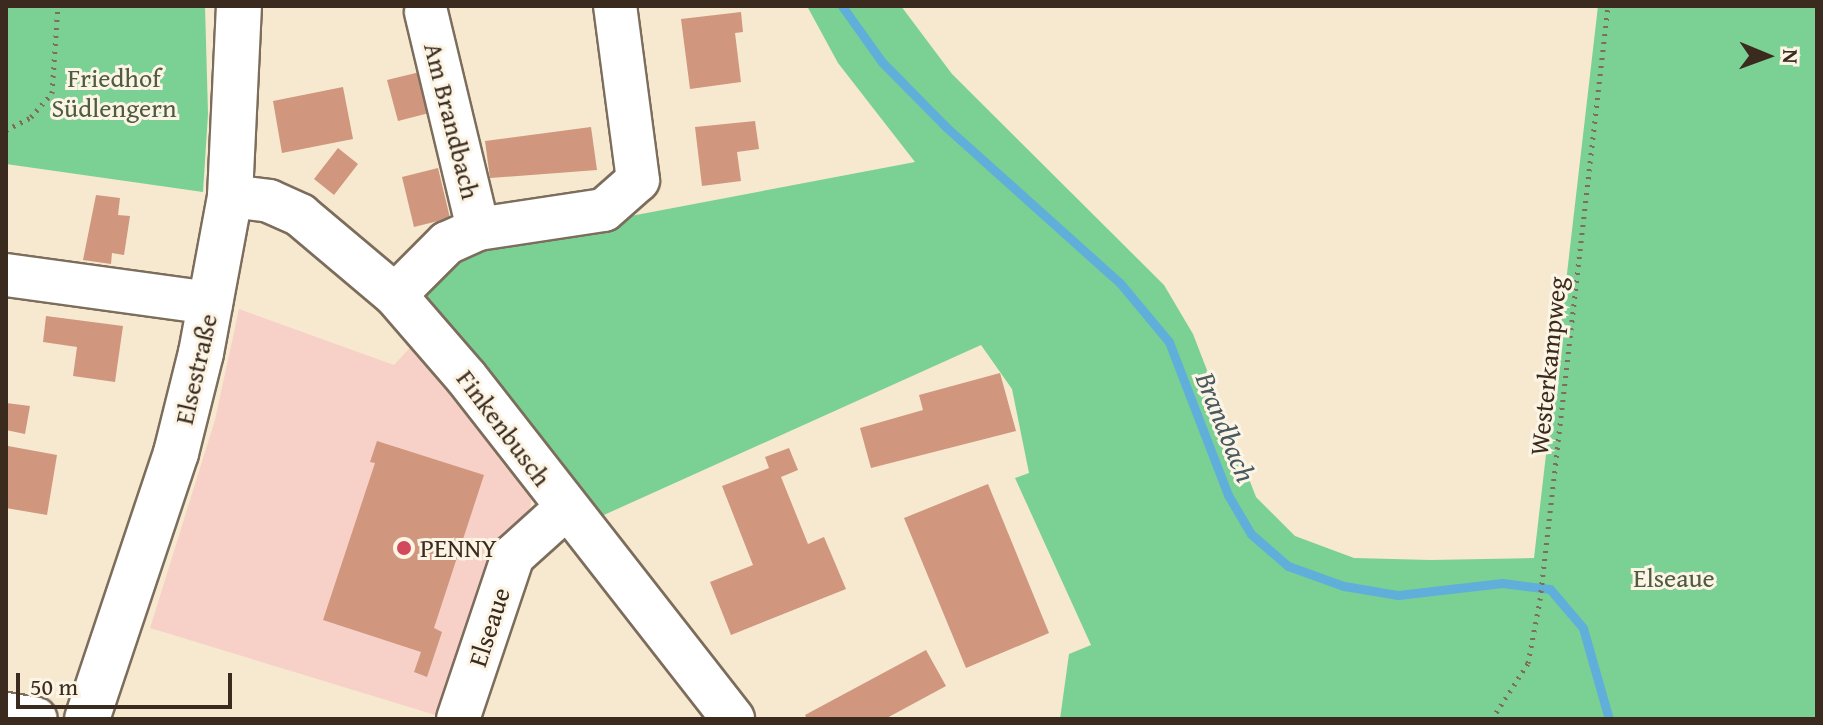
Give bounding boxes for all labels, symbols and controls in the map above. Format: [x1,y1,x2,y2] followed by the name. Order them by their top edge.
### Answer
[1727,16,1807,96] north arrow
[417,40,487,202] street label: Am Brandbach
[1775,49,1807,64] text: N
[51,62,177,124] park label: Friedhof Südlengern
[1523,275,1573,457] street label: Westerkampweg
[168,311,224,427] street label: Elsestraße
[450,364,558,492] street label: Finkenbusch
[1189,367,1263,487] water label: Brandbach
[420,532,497,564] place label: PENNY
[395,539,413,557] marker: PENNY
[1633,562,1715,594] park label: Elseaue
[462,583,516,671] street label: Elseaue
[20,657,236,707] scale bar
[30,669,78,704] text: 50 m

